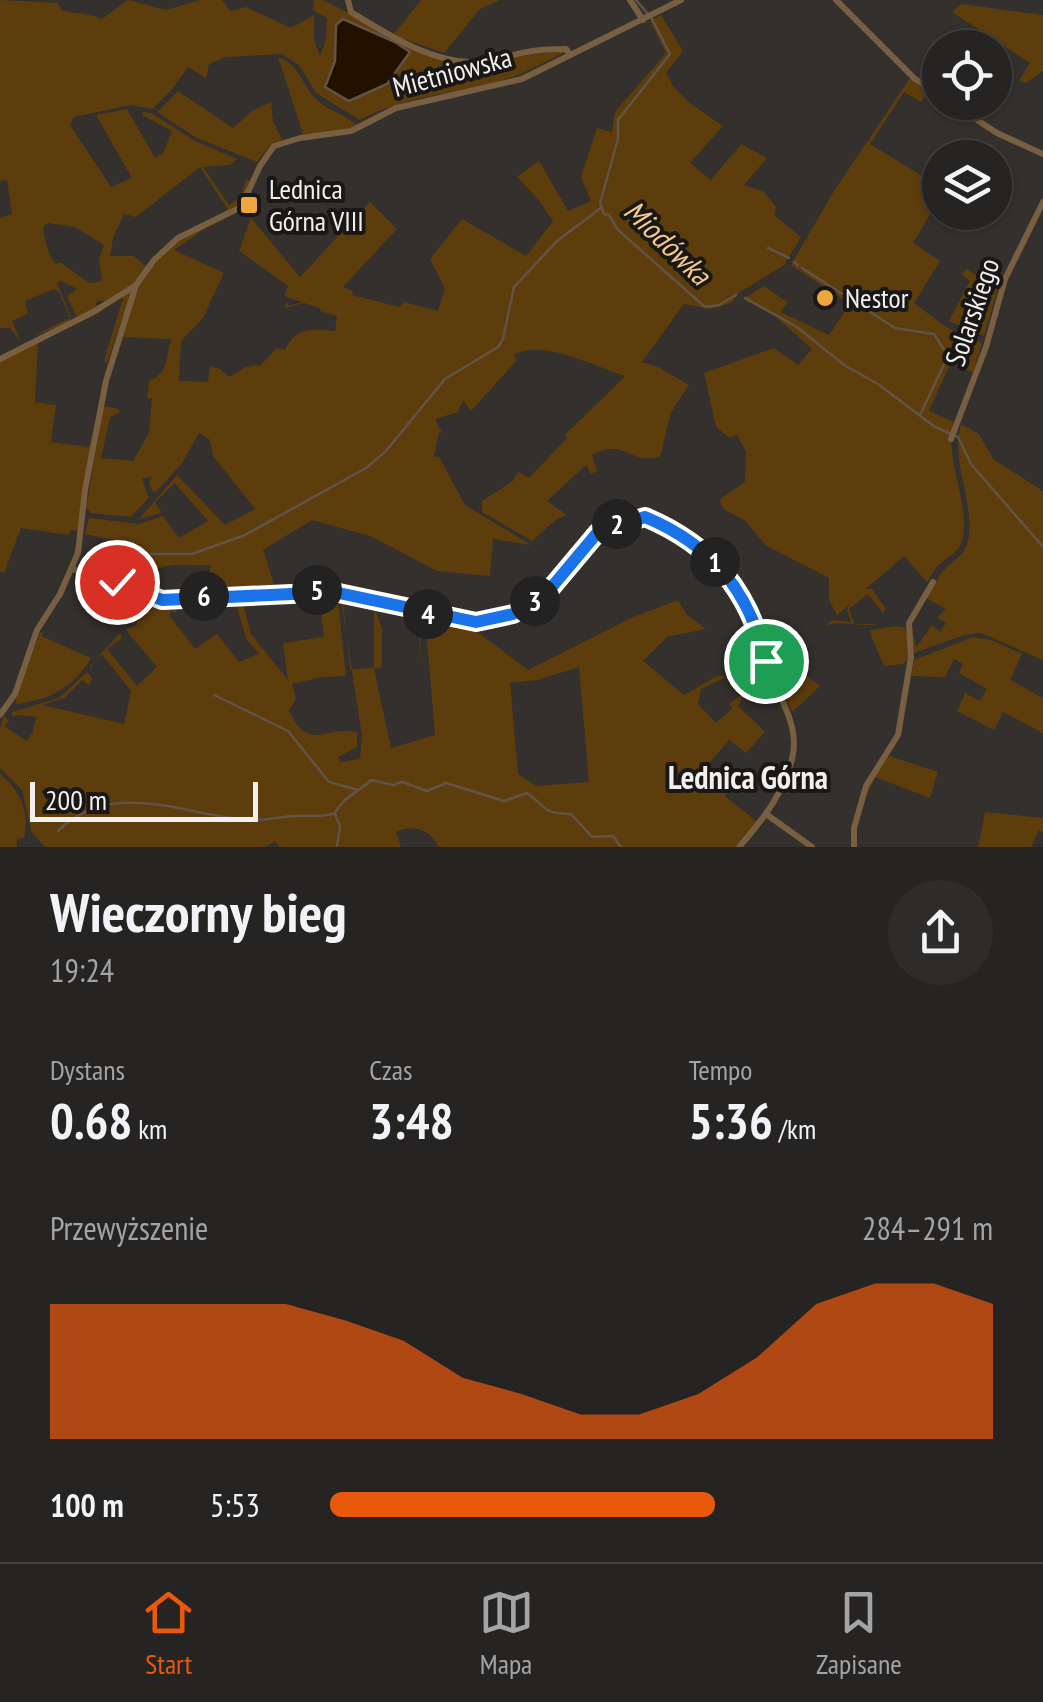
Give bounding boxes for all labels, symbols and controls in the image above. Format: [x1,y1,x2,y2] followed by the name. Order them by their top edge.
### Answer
[922,30,1012,230] map controls
[922,30,1012,120] button: locate
[388,38,515,105] street label: Mietniowska
[922,140,1012,230] button: layers
[269,170,364,239] place label: Lednica Górna VIII
[617,191,721,294] water label: Miodówka
[238,194,260,216] marker: Lednica Górna VIII
[936,253,1007,371] street label: Solarskiego
[845,279,909,316] place label: Nestor
[814,287,836,309] marker: Nestor
[592,499,642,549] pin: 2
[610,505,624,542] text: 2
[690,537,740,587] pin: 1
[75,540,160,625] pin
[708,543,722,580] text: 1
[90,555,145,610] icon: check
[292,565,342,615] pin: 5
[179,571,229,621] pin: 6
[310,571,324,608] text: 5
[510,576,560,626] pin: 3
[197,577,211,614] text: 6
[528,582,542,619] text: 3
[403,589,453,639] pin: 4
[421,595,435,632] text: 4
[724,619,809,704] pin
[739,634,794,689] icon: arrive
[668,756,828,798] district label: Lednica Górna
[30,777,258,821] scale bar
[45,781,107,818] text: 200 m
[50,876,347,947] text: Wieczorny bieg
[888,880,993,985] button: share
[50,949,114,991] text: 19:24
[50,1051,125,1088] text: Dystans
[369,1051,412,1088] text: Czas
[689,1051,752,1088] text: Tempo
[50,1088,132,1153] text: 0.68
[369,1088,454,1153] text: 3:48
[689,1088,773,1153] text: 5:36
[132,1110,167,1147] text: km
[773,1110,816,1147] text: /km
[50,1207,208,1249] text: Przewyższenie
[862,1207,993,1249] text: 284–291 m
[50,1484,124,1526] text: 100 m
[210,1484,260,1526] text: 5:53
[141,1585,196,1682] tab: Start
[479,1585,534,1682] tab: Mapa
[816,1585,902,1682] tab: Zapisane

